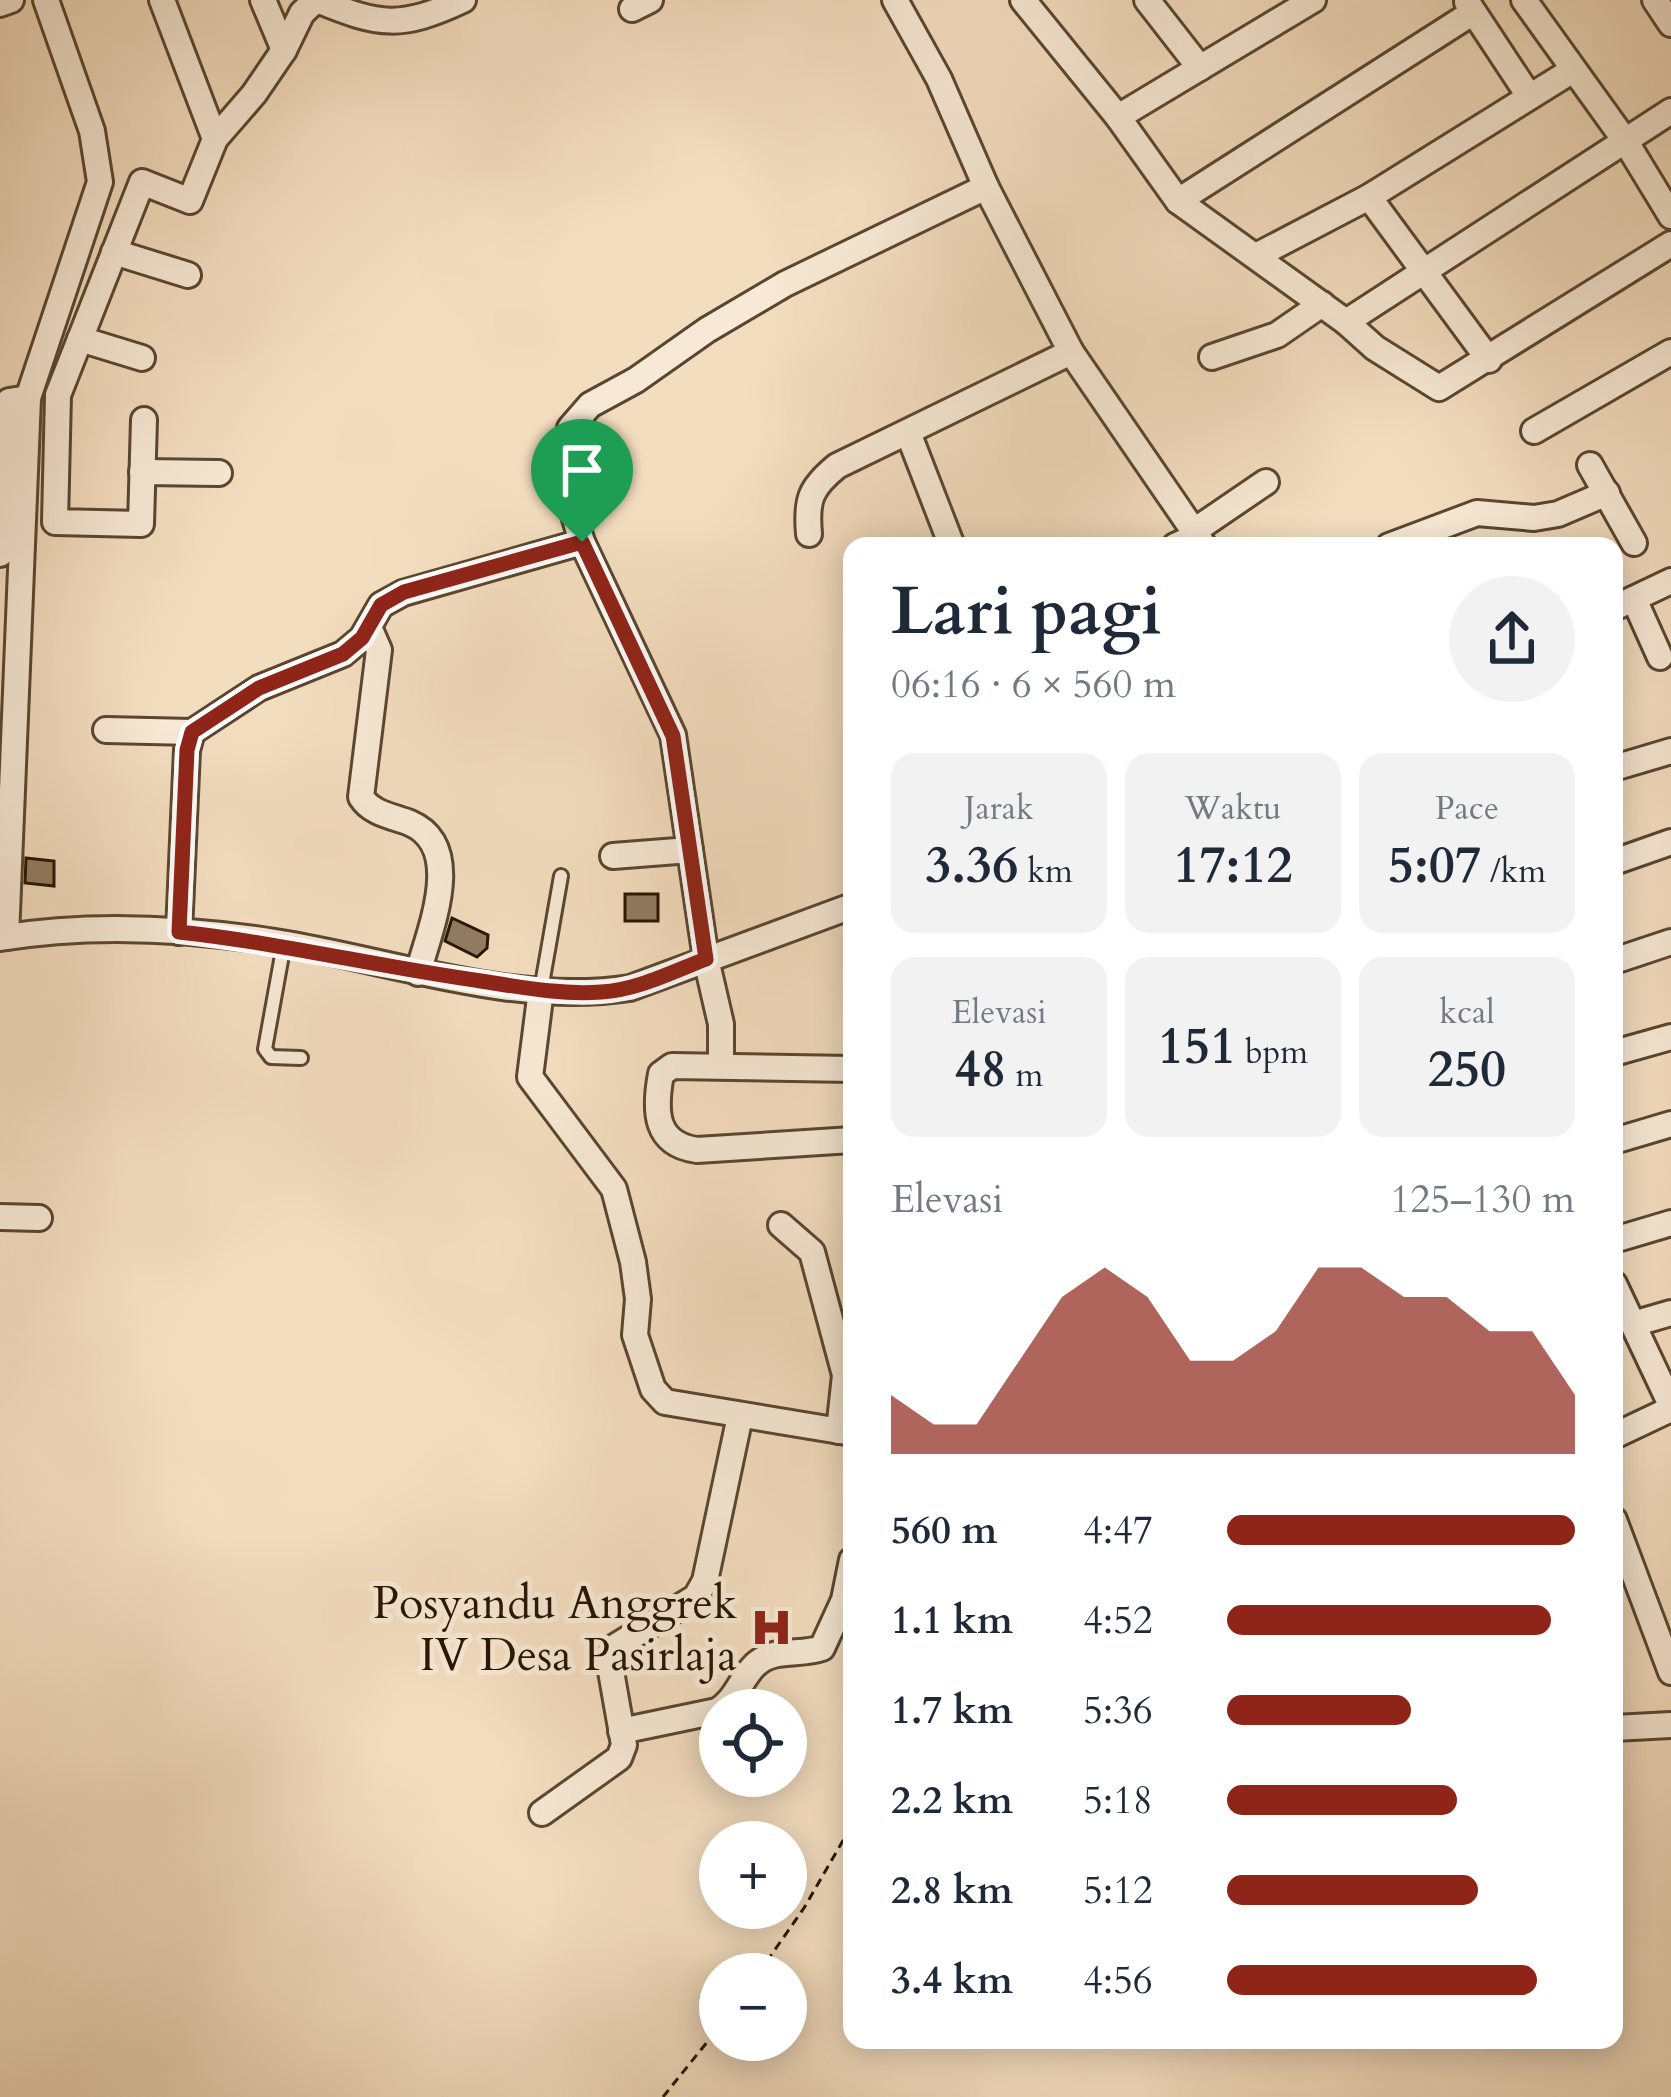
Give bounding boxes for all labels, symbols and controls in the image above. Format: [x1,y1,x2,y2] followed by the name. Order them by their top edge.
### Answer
[531,419,633,542] pin
[549,437,615,503] icon: arrive
[891,568,1162,657] text: Lari pagi
[1449,576,1575,702] button: share
[891,658,1176,711] text: 06:16 · 6 × 560 m
[964,786,1034,831] text: Jarak
[1185,786,1281,831] text: Waktu
[1435,786,1499,831] text: Pace
[925,831,1018,901] text: 3.36
[1173,831,1293,901] text: 17:12
[1388,831,1481,901] text: 5:07
[1018,849,1073,894] text: km
[1481,849,1546,894] text: /km
[951,990,1047,1035] text: Elevasi
[1439,990,1495,1035] text: kcal
[1158,1012,1236,1082] text: 151
[1236,1030,1308,1075] text: bpm
[954,1035,1007,1105] text: 48
[1428,1035,1506,1105] text: 250
[1007,1053,1044,1098] text: m
[891,1173,1003,1226] text: Elevasi
[1390,1173,1575,1226] text: 125–130 m
[891,1504,997,1557] text: 560 m
[1083,1504,1153,1557] text: 4:47
[373,1573,737,1686] place label: Posyandu Anggrek IV Desa Pasirlaja
[891,1594,1013,1647] text: 1.1 km
[1083,1594,1153,1647] text: 4:52
[748,1605,794,1651] hospital icon: Posyandu Anggrek IV Desa Pasirlaja
[891,1684,1013,1737] text: 1.7 km
[1083,1684,1153,1737] text: 5:36
[699,1689,807,2061] map controls
[699,1689,807,1797] button: locate
[891,1774,1013,1827] text: 2.2 km
[1083,1774,1153,1827] text: 5:18
[699,1821,807,1929] button: +
[891,1864,1013,1917] text: 2.8 km
[1083,1864,1153,1917] text: 5:12
[699,1953,807,2061] button: −
[891,1954,1013,2007] text: 3.4 km
[1083,1954,1153,2007] text: 4:56

